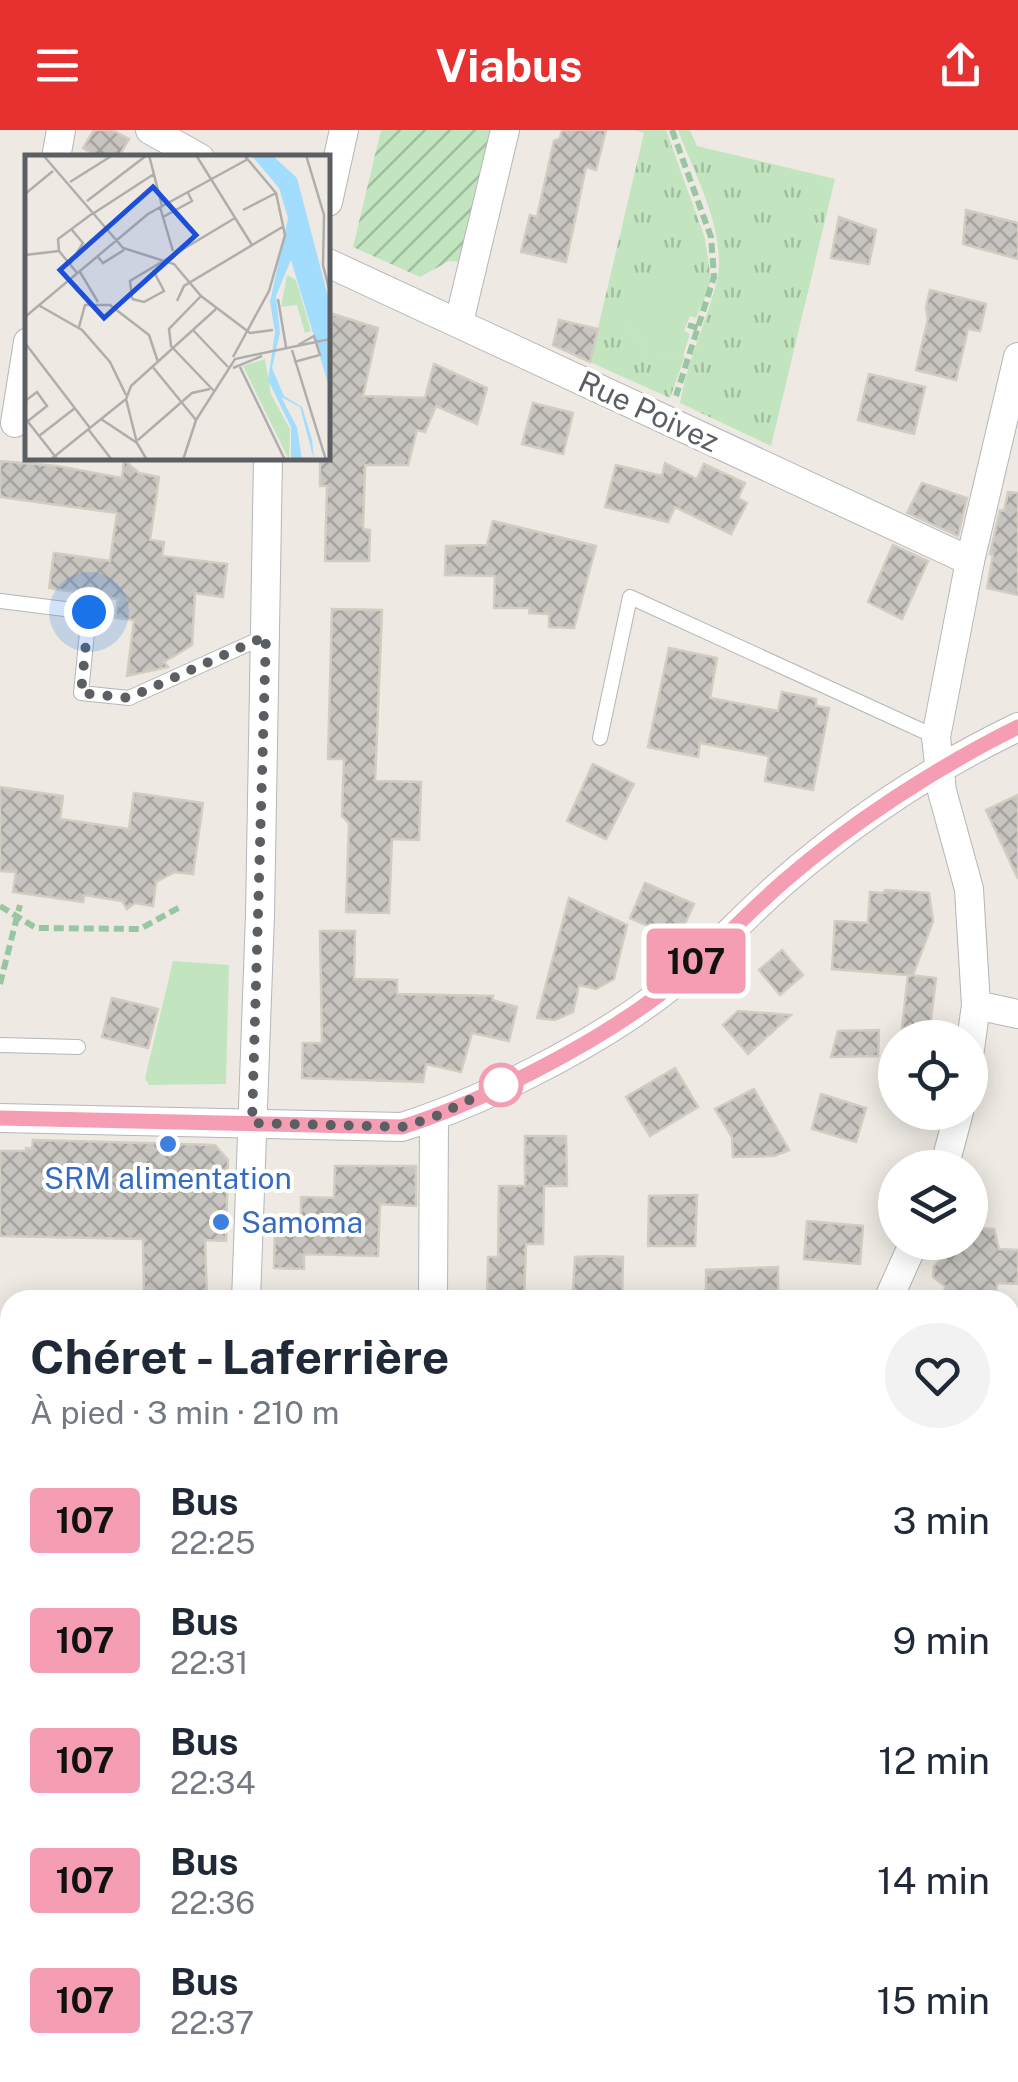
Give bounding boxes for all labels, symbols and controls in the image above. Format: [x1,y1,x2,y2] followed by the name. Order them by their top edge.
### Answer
[30,38,85,93] icon: menu
[933,38,988,93] icon: share
[436,39,582,92] text: Viabus
[25,155,330,460] inset map
[573,363,725,459] street label: Rue Poivez
[64,587,114,637] your location
[638,928,754,994] line badge: 107
[667,941,725,982] text: 107
[878,1020,988,1260] map controls
[878,1020,988,1130] button: locate
[480,1064,522,1106] unlabelled marker
[157,1133,179,1155] marker: SRM alimentation
[878,1150,988,1260] button: layers
[44,1160,292,1196] place label: SRM alimentation
[241,1204,363,1240] place label: Samoma
[210,1211,232,1233] marker: Samoma
[885,1323,990,1428] button: heart
[30,1328,450,1385] text: Chéret - Laferrière
[30,1394,339,1431] text: À pied · 3 min · 210 m
[170,1479,239,1524] text: Bus
[892,1498,990,1543] text: 3 min
[56,1500,114,1541] text: 107
[170,1524,256,1561] text: 22:25
[170,1599,239,1644] text: Bus
[893,1618,990,1663] text: 9 min
[56,1620,114,1661] text: 107
[170,1644,249,1681] text: 22:31
[170,1719,239,1764] text: Bus
[878,1738,990,1783] text: 12 min
[56,1740,114,1781] text: 107
[170,1764,256,1801] text: 22:34
[170,1839,239,1884] text: Bus
[877,1858,990,1903] text: 14 min
[56,1860,114,1901] text: 107
[170,1884,255,1921] text: 22:36
[170,1959,239,2004] text: Bus
[877,1978,990,2023] text: 15 min
[56,1980,114,2021] text: 107
[170,2004,254,2041] text: 22:37

